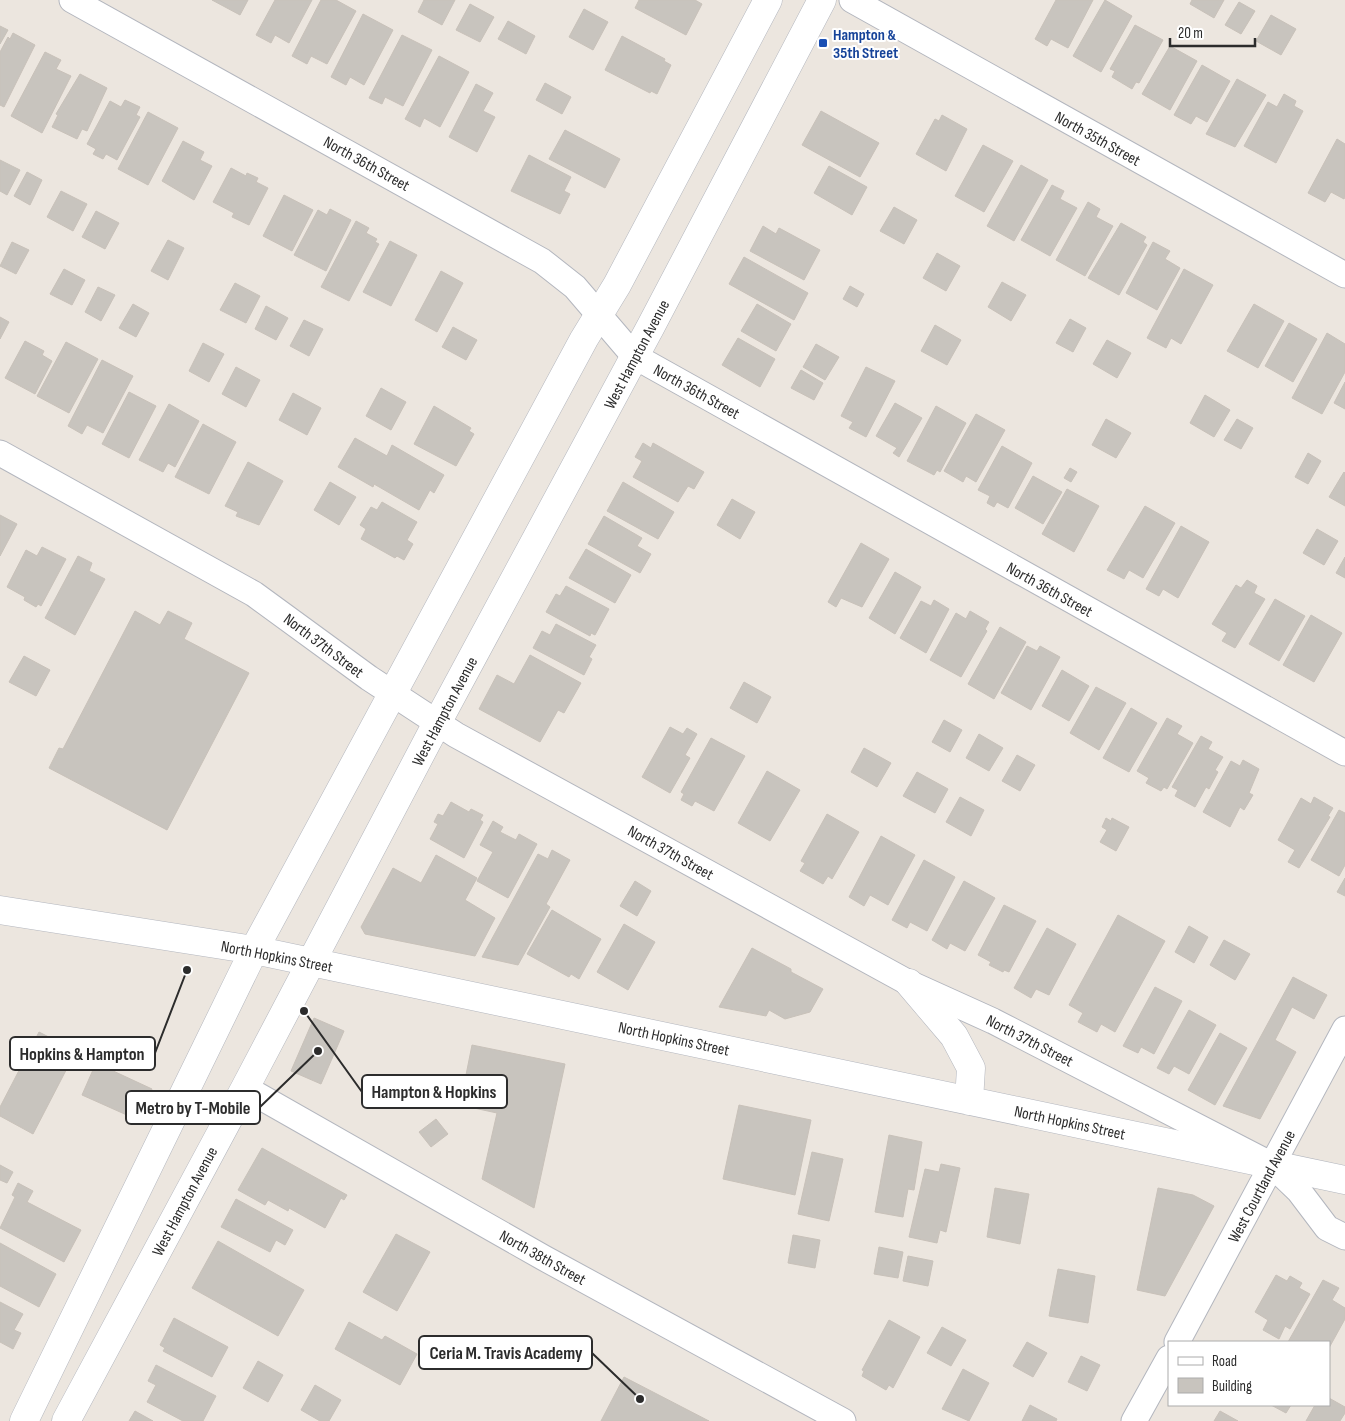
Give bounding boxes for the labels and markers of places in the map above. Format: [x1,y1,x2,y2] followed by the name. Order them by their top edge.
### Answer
[833,26,898,63] place label: Hampton & 35th Street
[817,37,829,49] marker: Hampton & 35th Street
[10,1037,155,1070] callout: Hopkins & Hampton
[362,1075,507,1108] callout: Hampton & Hopkins
[126,1091,260,1124] callout: Metro by T-Mobile
[419,1336,592,1369] callout: Ceria M. Travis Academy

